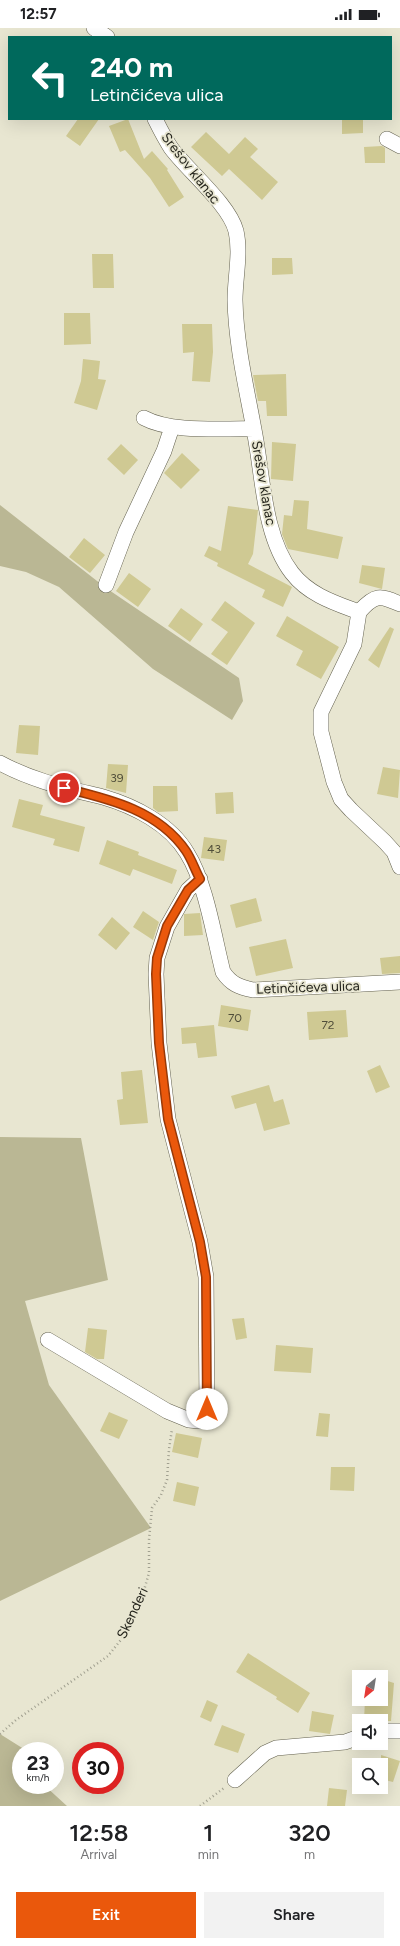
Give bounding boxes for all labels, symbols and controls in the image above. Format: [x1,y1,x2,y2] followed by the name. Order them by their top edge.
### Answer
[20,5,57,23] text: 12:57
[90,50,173,84] text: 240 m
[24,52,76,104] icon: left
[90,84,223,106] text: Letinčićeva ulica
[158,129,224,208] street label: Srešov klanac
[248,439,279,527] street label: Srešov klanac
[47,771,81,805] pin
[110,771,124,785] house number: 39
[53,777,75,799] icon: arrive
[207,842,221,856] house number: 43
[256,977,360,998] street label: Letinčićeva ulica
[228,1011,242,1025] house number: 70
[321,1018,335,1032] house number: 72
[186,1388,228,1430] position arrow
[113,1585,152,1642] street label: Skenderi
[352,1670,388,1706] north arrow
[352,1670,388,1794] map controls
[352,1714,388,1750] button: sound
[72,1742,124,1794] speed limit sign: 30
[27,1751,49,1775] text: 23
[352,1758,388,1794] button: search
[27,1771,49,1784] text: km/h
[69,1818,128,1847] text: 12:58
[203,1818,213,1847] text: 1
[288,1818,331,1847] text: 320
[80,1847,117,1862] text: Arrival
[198,1847,219,1862] text: min
[304,1847,315,1862] text: m
[16,1892,196,1938] button: Exit
[204,1892,384,1938] button: Share

